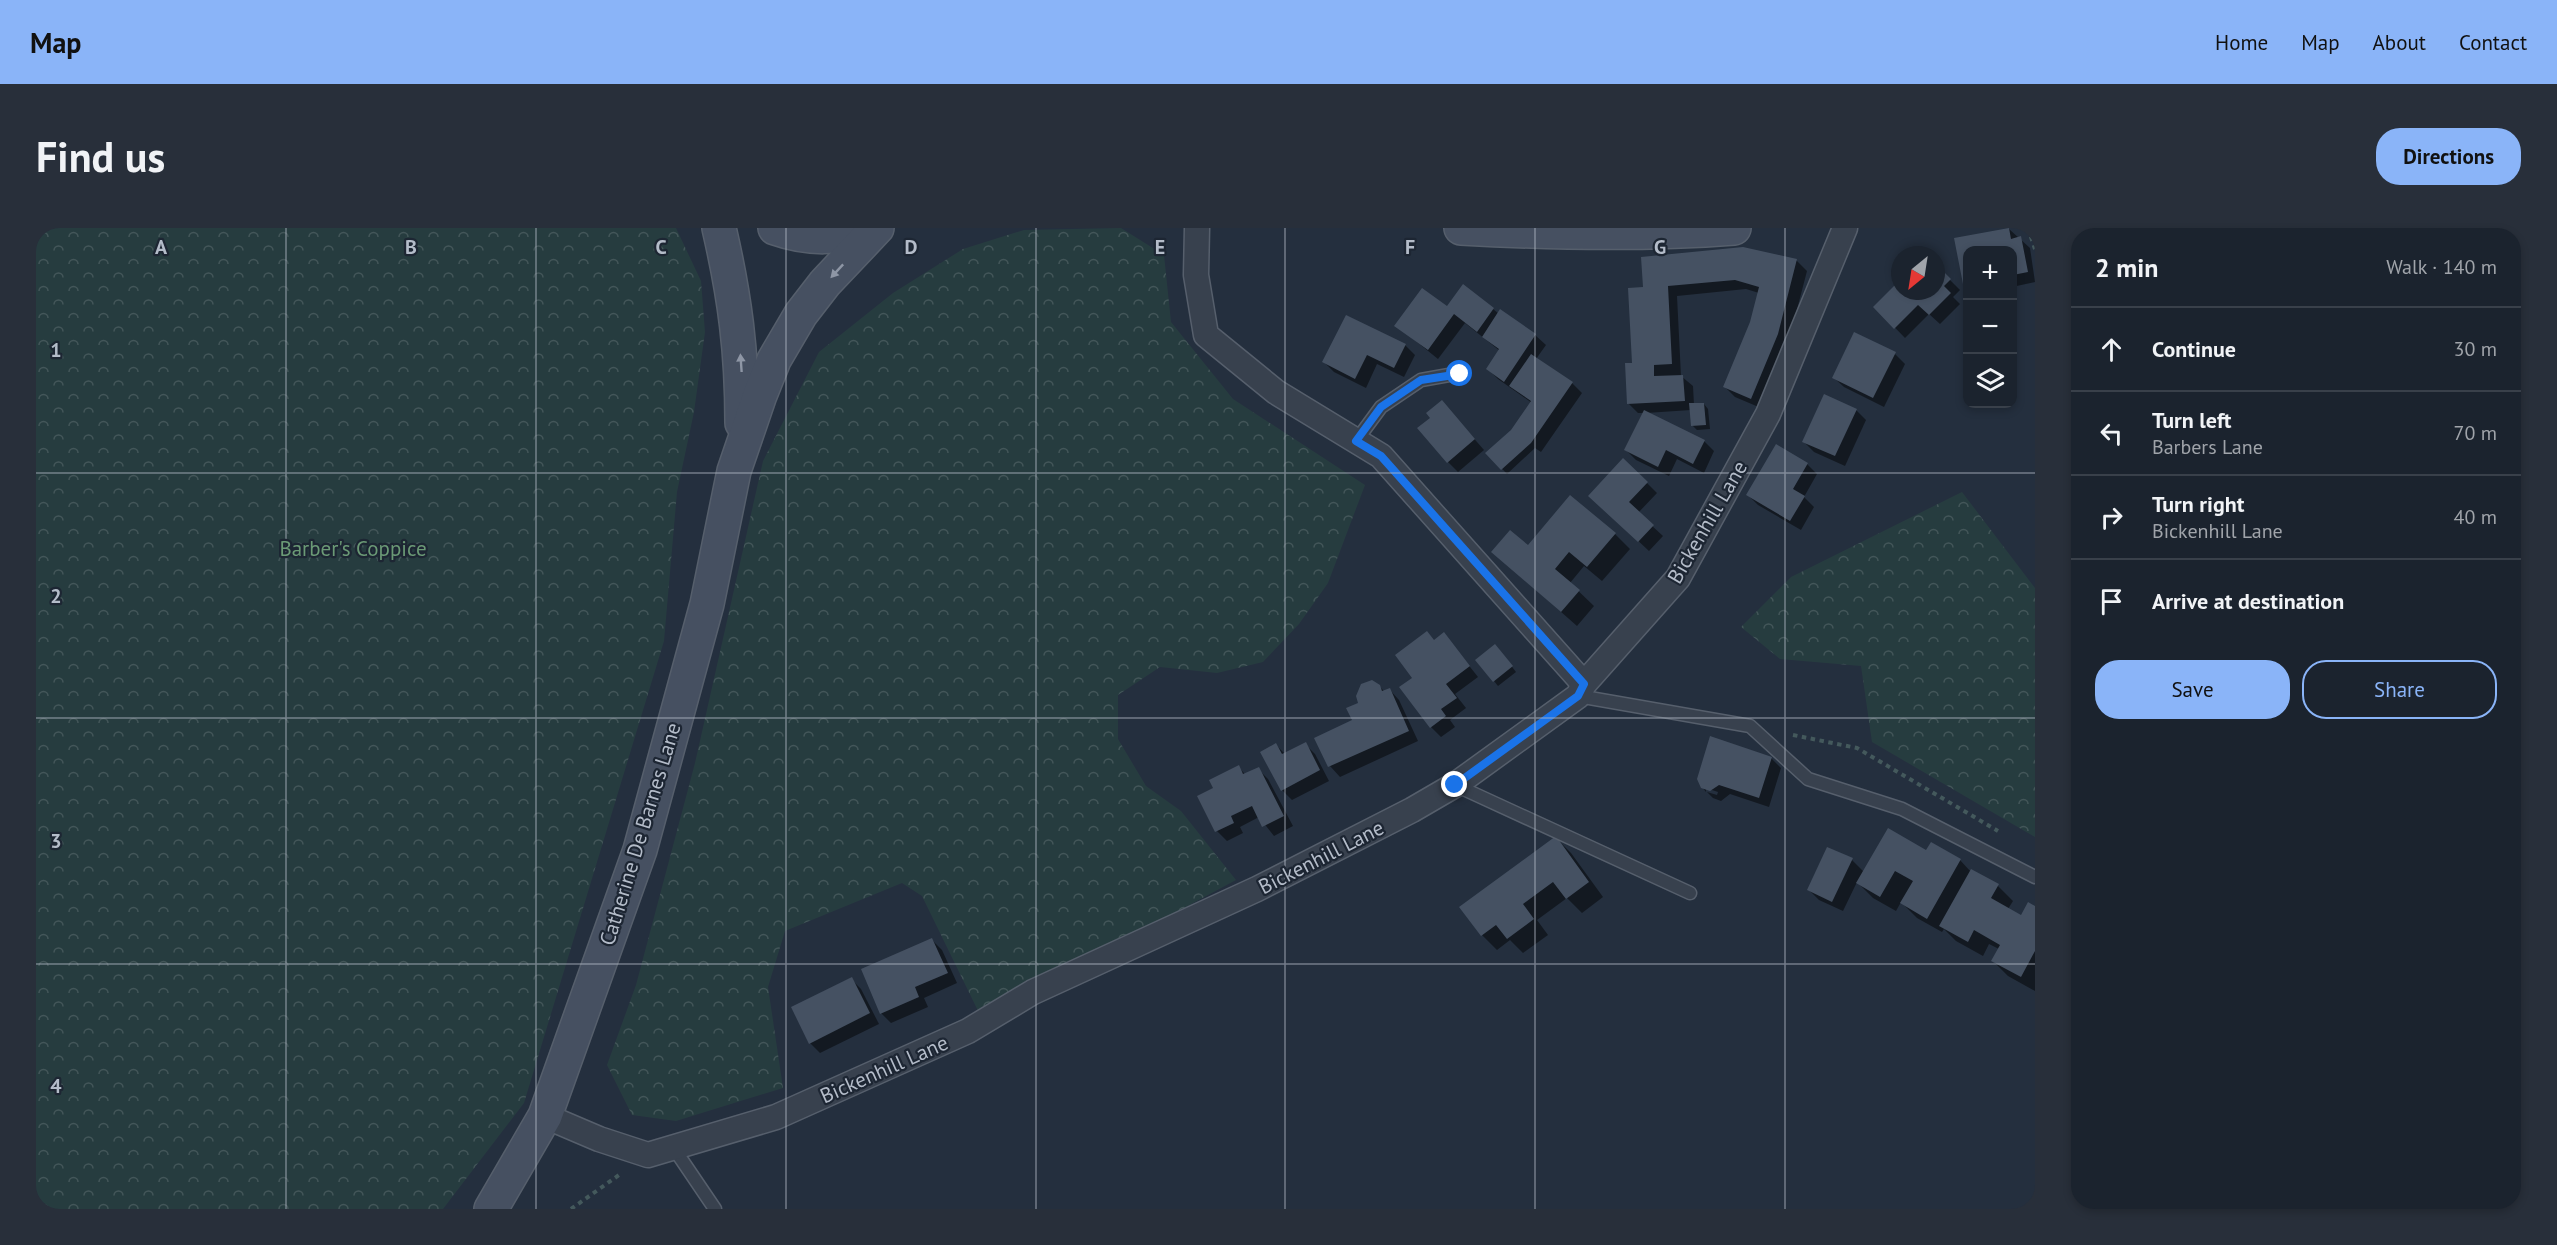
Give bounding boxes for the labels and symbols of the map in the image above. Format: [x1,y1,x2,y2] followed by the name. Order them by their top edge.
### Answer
[155,234,168,260] text: A
[405,234,417,260] text: B
[655,234,667,260] text: C
[905,234,918,260] text: D
[1155,234,1165,260] text: E
[1405,234,1415,260] text: F
[1654,234,1666,260] text: G
[1891,246,1945,300] north arrow
[830,263,844,278] one-way arrow
[50,337,62,363] text: 1
[736,353,746,372] one-way arrow
[1446,360,1472,386] route start
[1661,456,1753,588] street label: Bickenhill Lane
[279,535,427,562] park label: Barber's Coppice
[50,583,62,609] text: 2
[593,719,687,949] street label: Catherine De Barnes Lane
[1441,771,1467,797] route end
[1254,814,1388,900] street label: Bickenhill Lane
[50,828,62,854] text: 3
[816,1029,952,1109] street label: Bickenhill Lane
[50,1073,62,1099] text: 4

